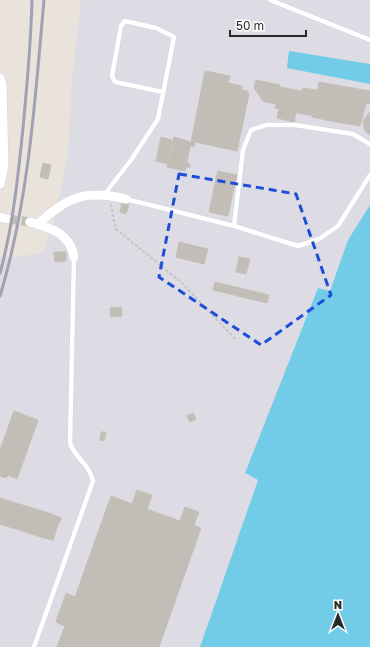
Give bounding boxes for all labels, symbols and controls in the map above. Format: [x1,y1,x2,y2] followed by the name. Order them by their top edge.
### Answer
[230,12,306,38] scale bar
[236,18,264,33] text: 50 m
[318,595,358,635] north arrow
[334,598,342,611] text: N

